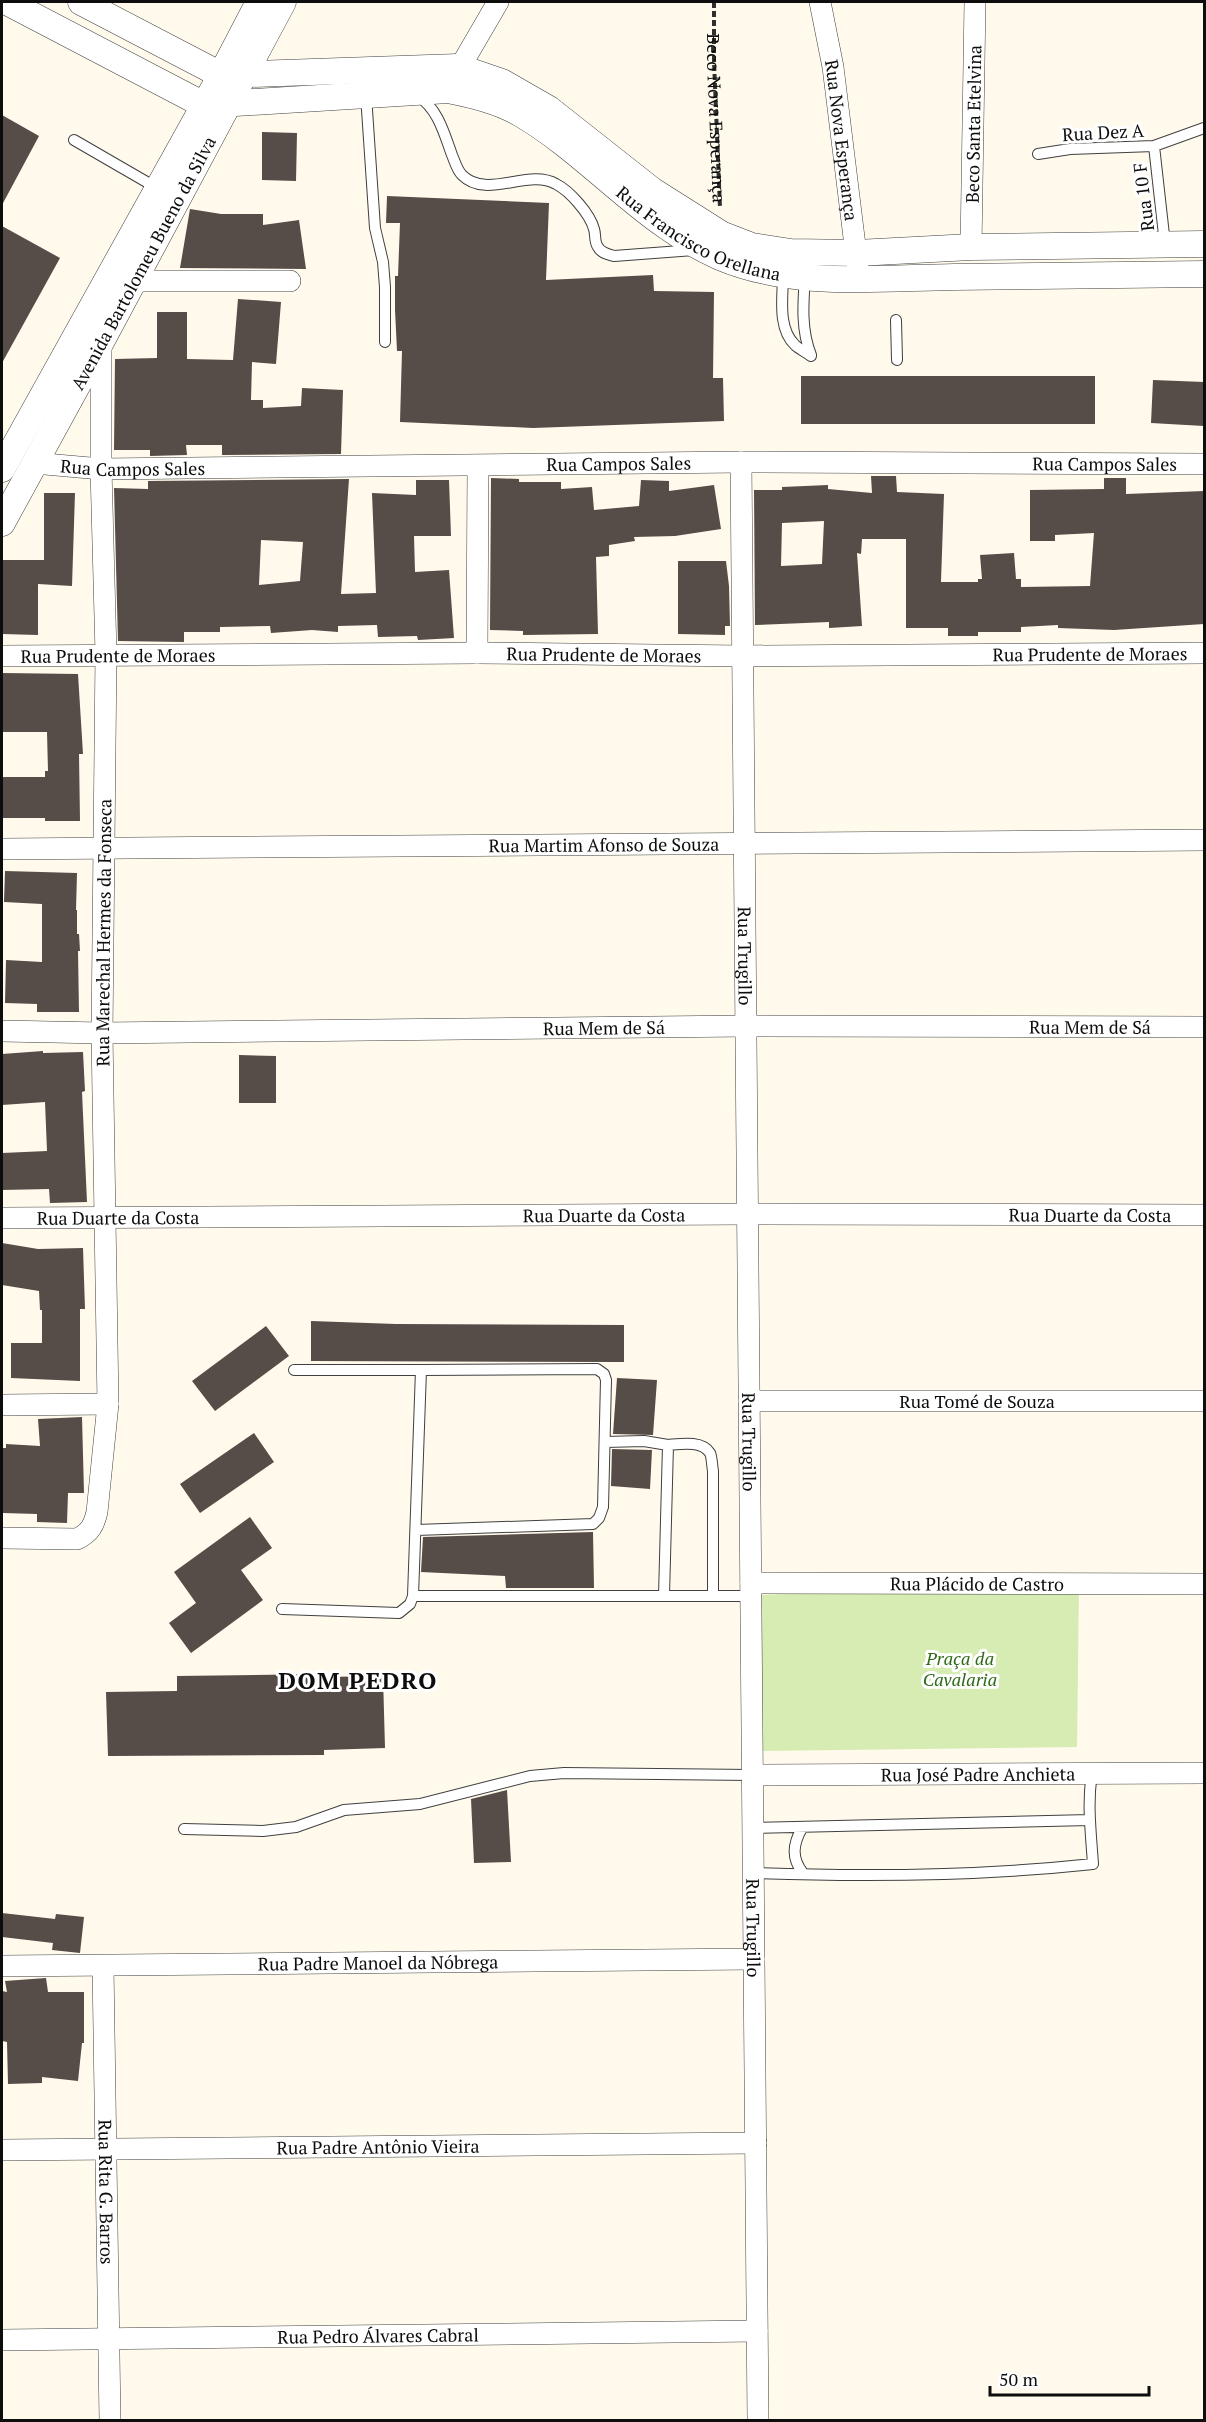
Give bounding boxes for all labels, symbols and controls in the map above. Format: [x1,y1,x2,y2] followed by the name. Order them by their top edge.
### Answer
[702,33,732,203] street label: Beco Nova Esperança
[960,45,986,203] street label: Beco Santa Etelvina
[820,57,864,222] street label: Rua Nova Esperança
[1061,118,1145,146] street label: Rua Dez A
[65,132,221,394] street label: Avenida Bartolomeu Bueno da Silva
[1127,161,1159,233] street label: Rua 10 F
[612,180,783,286] street label: Rua Francisco Orellana
[546,451,691,476] street label: Rua Campos Sales
[1032,451,1177,476] street label: Rua Campos Sales
[59,453,205,481] street label: Rua Campos Sales
[506,641,702,668] street label: Rua Prudente de Moraes
[992,641,1188,666] street label: Rua Prudente de Moraes
[20,643,216,668] street label: Rua Prudente de Moraes
[90,799,116,1067] street label: Rua Marechal Hermes da Fonseca
[488,832,719,857] street label: Rua Martim Afonso de Souza
[733,906,758,1006] street label: Rua Trugillo
[543,1015,665,1040] street label: Rua Mem de Sá
[1029,1015,1151,1039] street label: Rua Mem de Sá
[523,1202,685,1227] street label: Rua Duarte da Costa
[1009,1203,1171,1227] street label: Rua Duarte da Costa
[37,1205,199,1230] street label: Rua Duarte da Costa
[899,1389,1055,1413] street label: Rua Tomé de Souza
[737,1392,762,1492] street label: Rua Trugillo
[890,1571,1064,1596] street label: Rua Plácido de Castro
[923,1646,997,1691] park label: Praça da Cavalaria
[278,1664,438,1696] district label: DOM PEDRO
[881,1762,1075,1786] street label: Rua José Padre Anchieta
[741,1878,766,1978] street label: Rua Trugillo
[258,1949,498,1976] street label: Rua Padre Manoel da Nóbrega
[93,2119,120,2265] street label: Rua Rita G. Barros
[276,2134,480,2159] street label: Rua Padre Antônio Vieira
[277,2322,479,2349] street label: Rua Pedro Álvares Cabral
[990,2359,1149,2397] scale bar
[999,2367,1039,2391] text: 50 m

